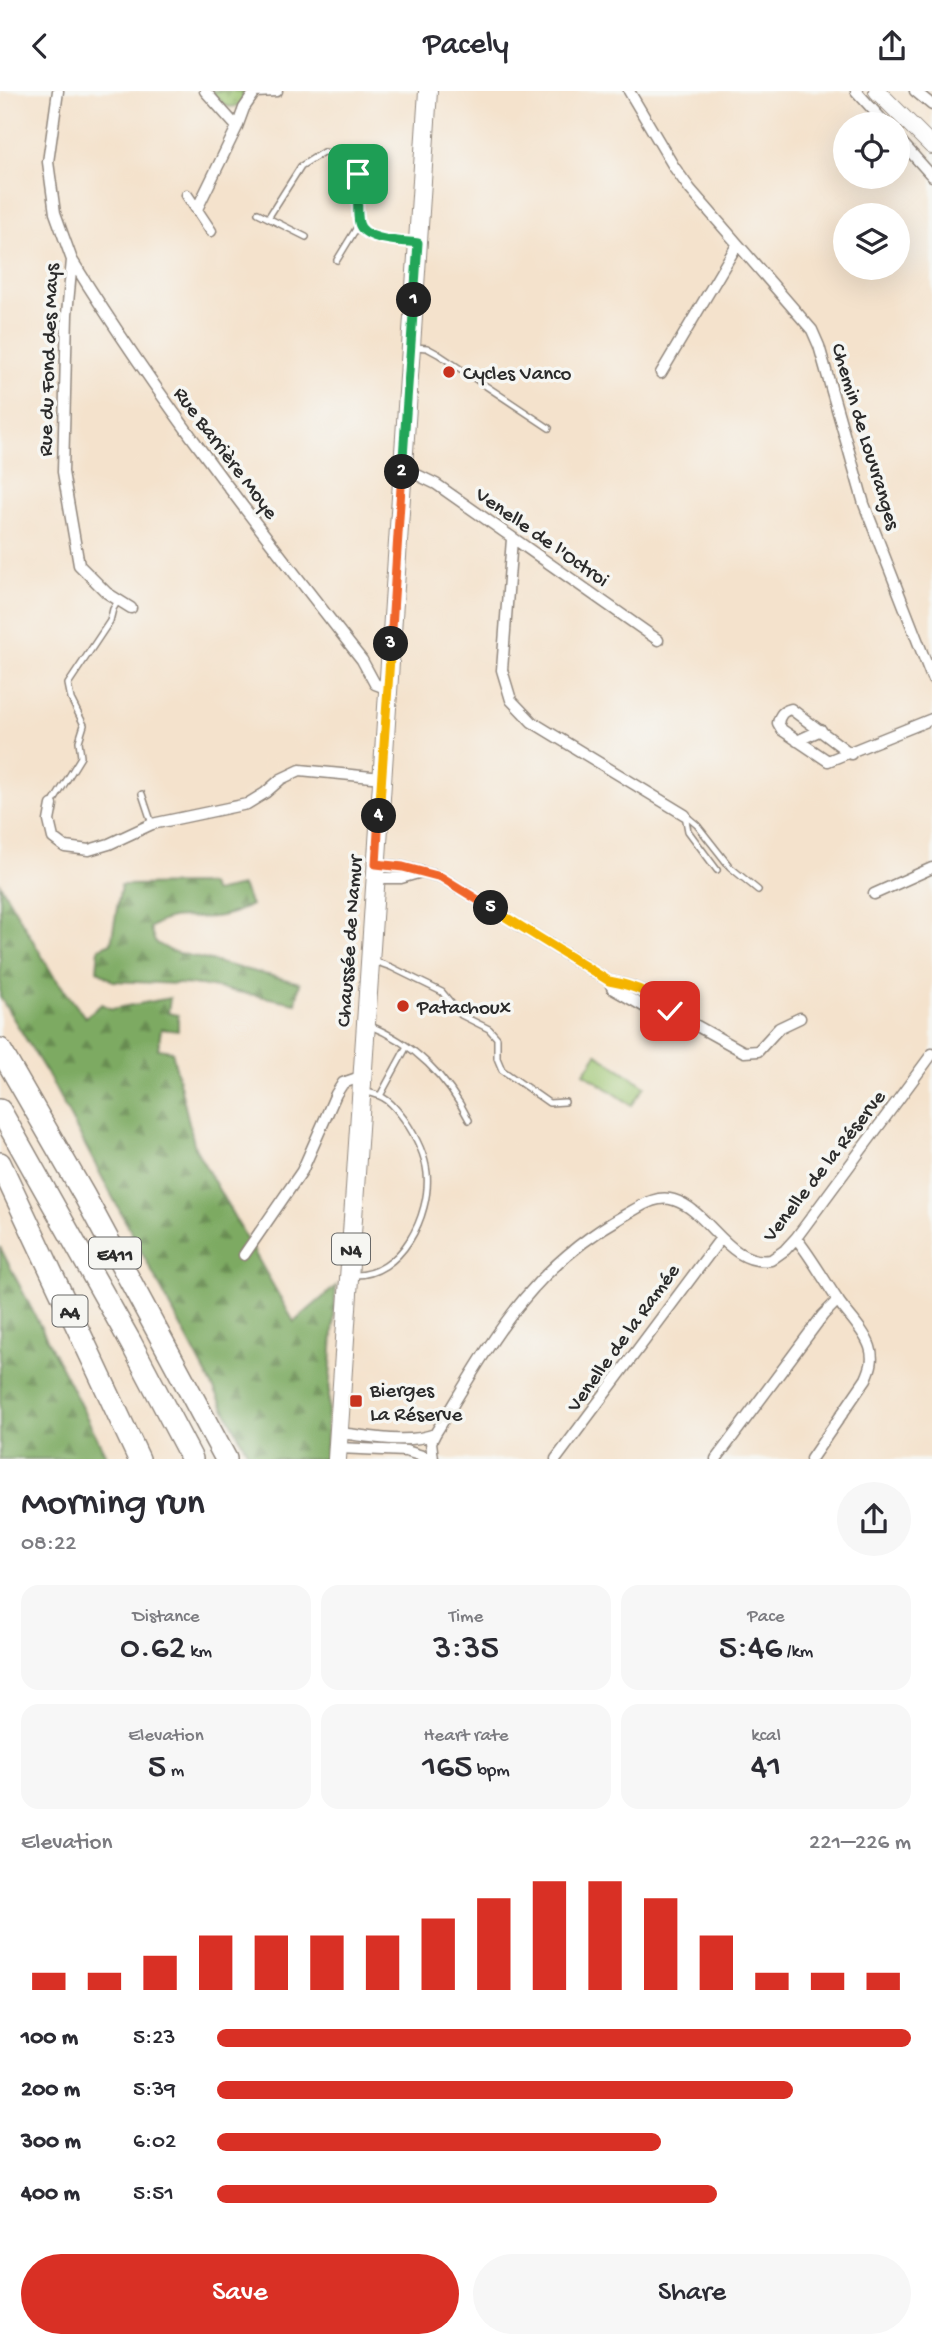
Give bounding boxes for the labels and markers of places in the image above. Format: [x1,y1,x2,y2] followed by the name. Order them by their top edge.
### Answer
[328,144,388,204] pin
[396,283,432,318] pin: 1
[463,363,571,388] place label: Cycles Vanco
[441,364,457,380] marker: Cycles Vanco
[384,455,420,489] pin: 2
[374,627,408,661] pin: 3
[362,799,396,833] pin: 4
[474,891,508,925] pin: 5
[640,981,700,1041] pin
[416,997,511,1022] place label: Patachoux
[395,998,411,1014] marker: Patachoux
[369,1380,463,1429] place label: Bierges La Réserve
[348,1393,364,1409] marker: Bierges La Réserve

